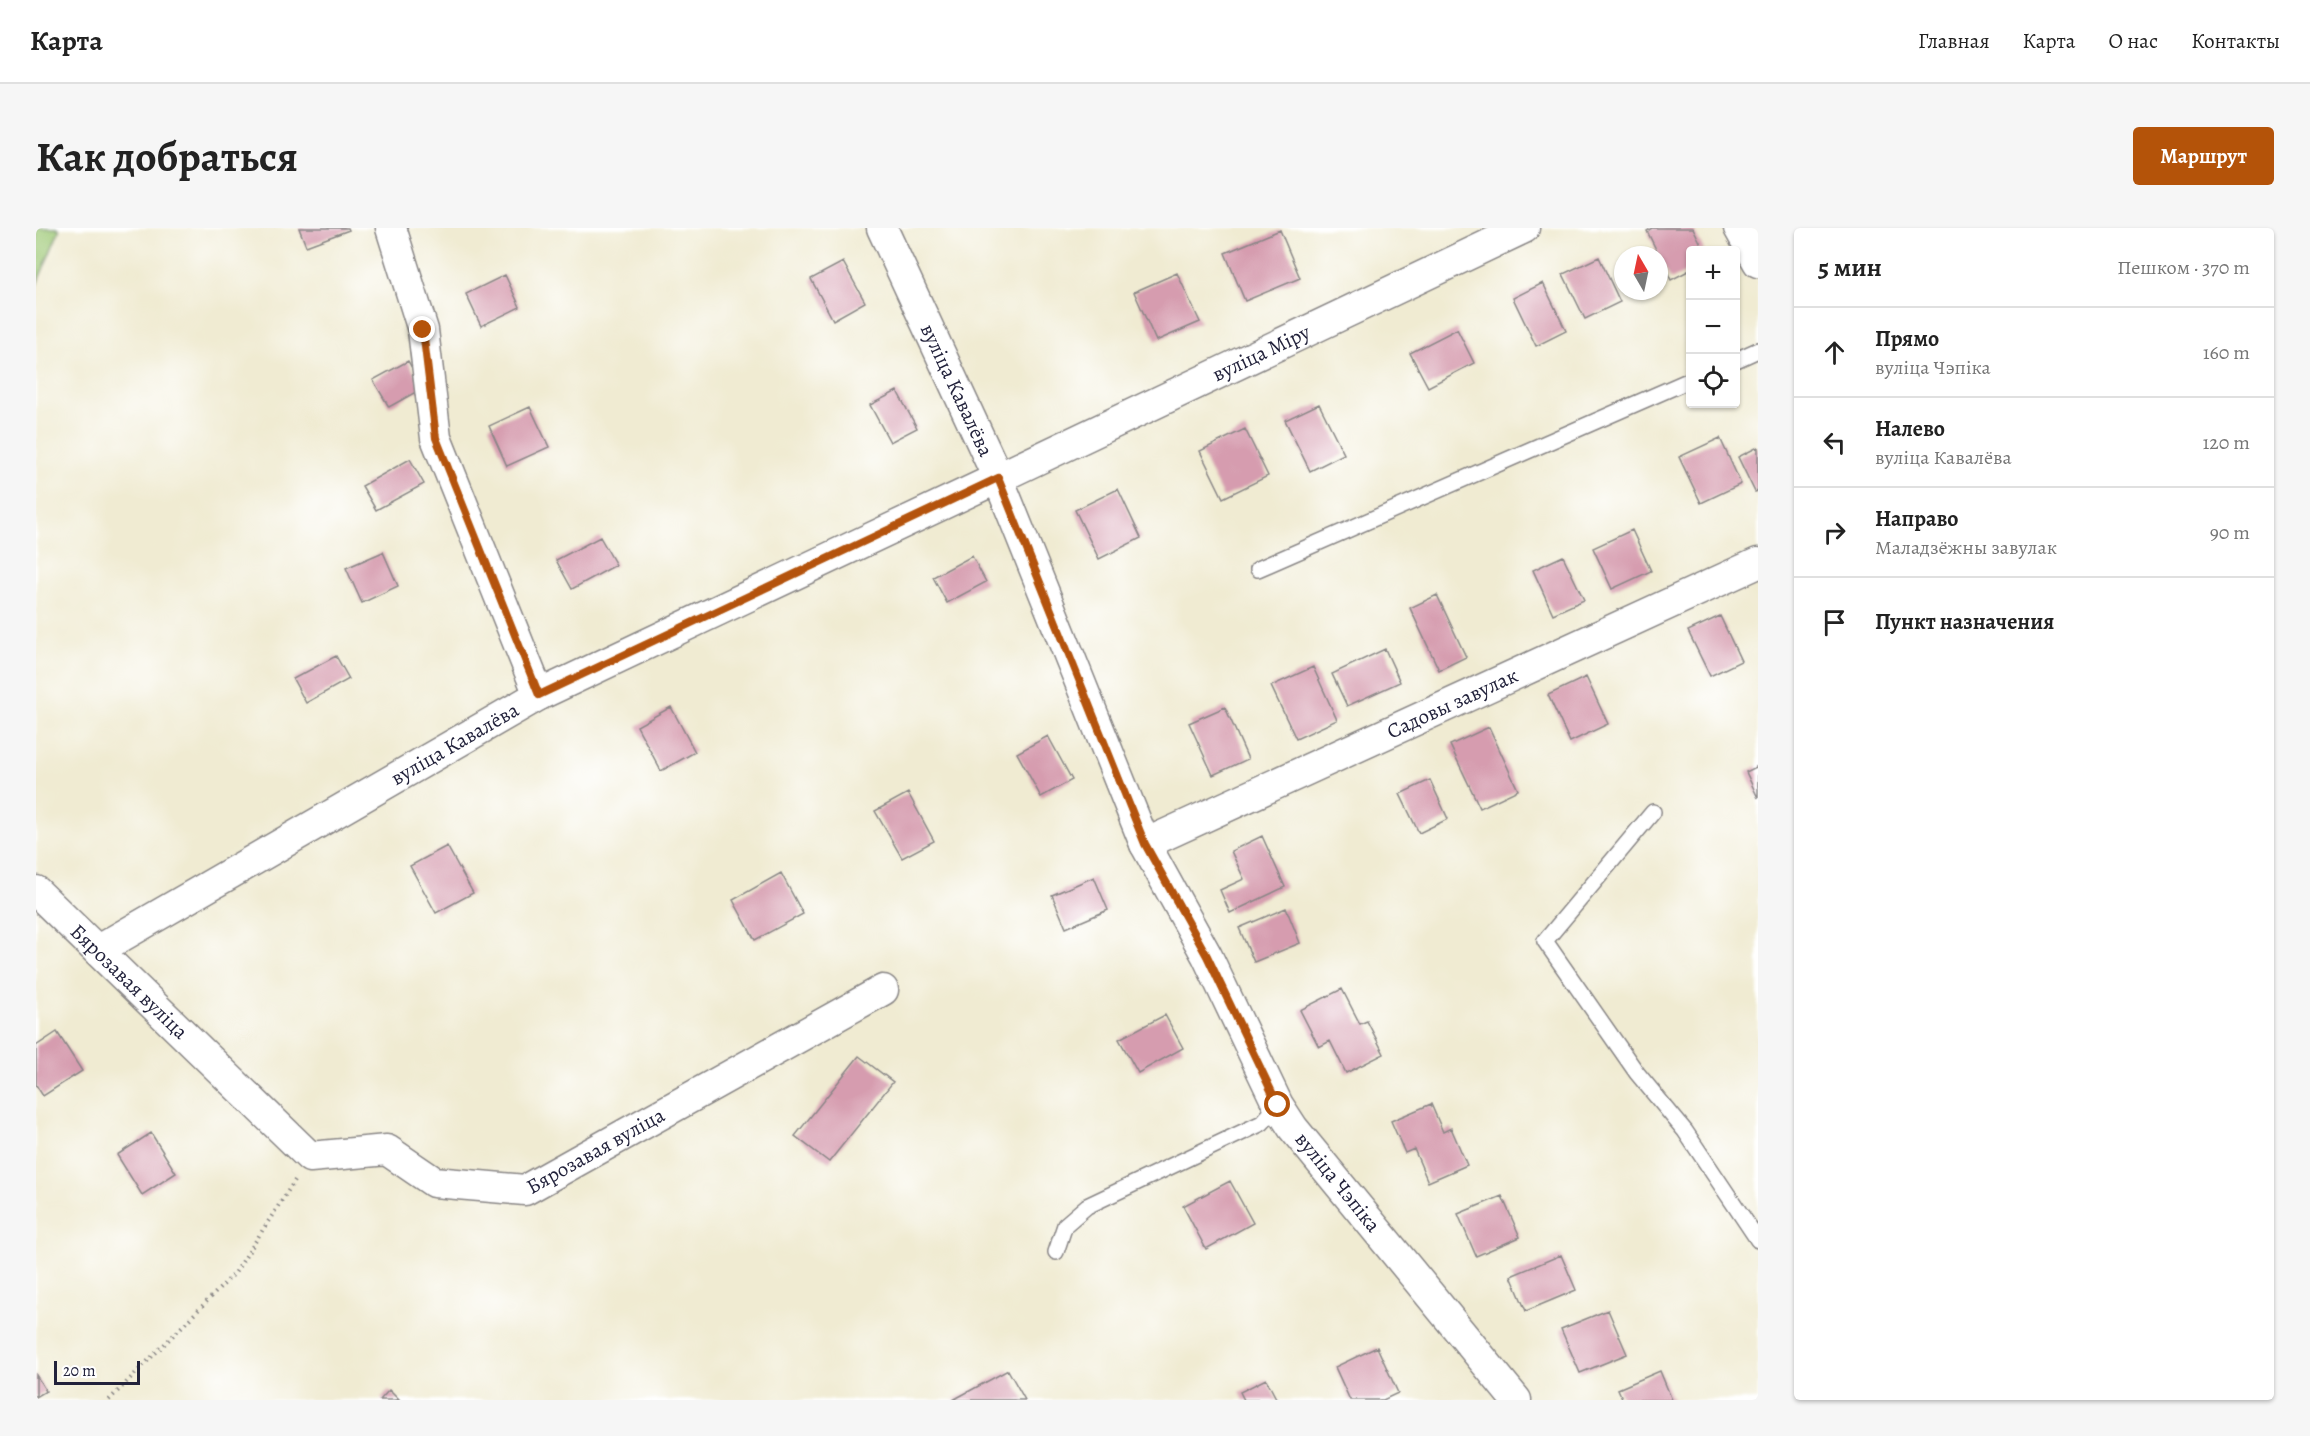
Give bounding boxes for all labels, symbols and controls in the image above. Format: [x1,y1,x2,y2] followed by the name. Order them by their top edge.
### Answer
[30,22,103,60] text: Карта
[1918,27,1990,55] text: Главная
[2023,27,2075,55] text: Карта
[2108,27,2158,55] text: О нас
[2191,27,2280,55] text: Контакты
[2133,127,2274,185] button: Маршрут
[36,128,298,185] text: Как добраться
[1614,246,1668,300] north arrow
[1686,246,1740,408] map controls
[1686,246,1740,300] button: +
[1818,250,1882,285] text: 5 мин
[2117,254,2250,281] text: Пешком · 370 m
[1686,300,1740,354] button: −
[409,316,435,342] route end
[1208,318,1315,388] street label: вуліца Міру
[914,319,1000,461] street label: вуліца Кавалёва
[1875,324,1939,354] text: Прямо
[1818,336,1851,369] icon: ahead
[2203,339,2250,366] text: 160 m
[1686,354,1740,408] button: locate
[1875,354,1991,381] text: вуліца Чэпіка
[1875,414,1945,444] text: Налево
[1818,426,1851,459] icon: left
[2202,429,2250,456] text: 120 m
[1875,444,2012,471] text: вуліца Кавалёва
[1875,504,1958,534] text: Направо
[1818,516,1851,549] icon: right
[2210,519,2250,546] text: 90 m
[1875,534,2057,561] text: Маладзёжны завулак
[1818,606,1851,639] icon: arrive
[1875,607,2054,637] text: Пункт назначения
[1382,661,1522,745] street label: Садовы завулак
[385,696,524,792] street label: вуліца Кавалёва
[64,918,195,1046] street label: Бярозавая вуліца
[1264,1091,1290,1117] route start
[521,1101,670,1201] street label: Бярозавая вуліца
[1289,1126,1387,1238] street label: вуліца Чэпіка
[54,1358,140,1386] scale bar
[63,1360,96,1382] text: 20 m

